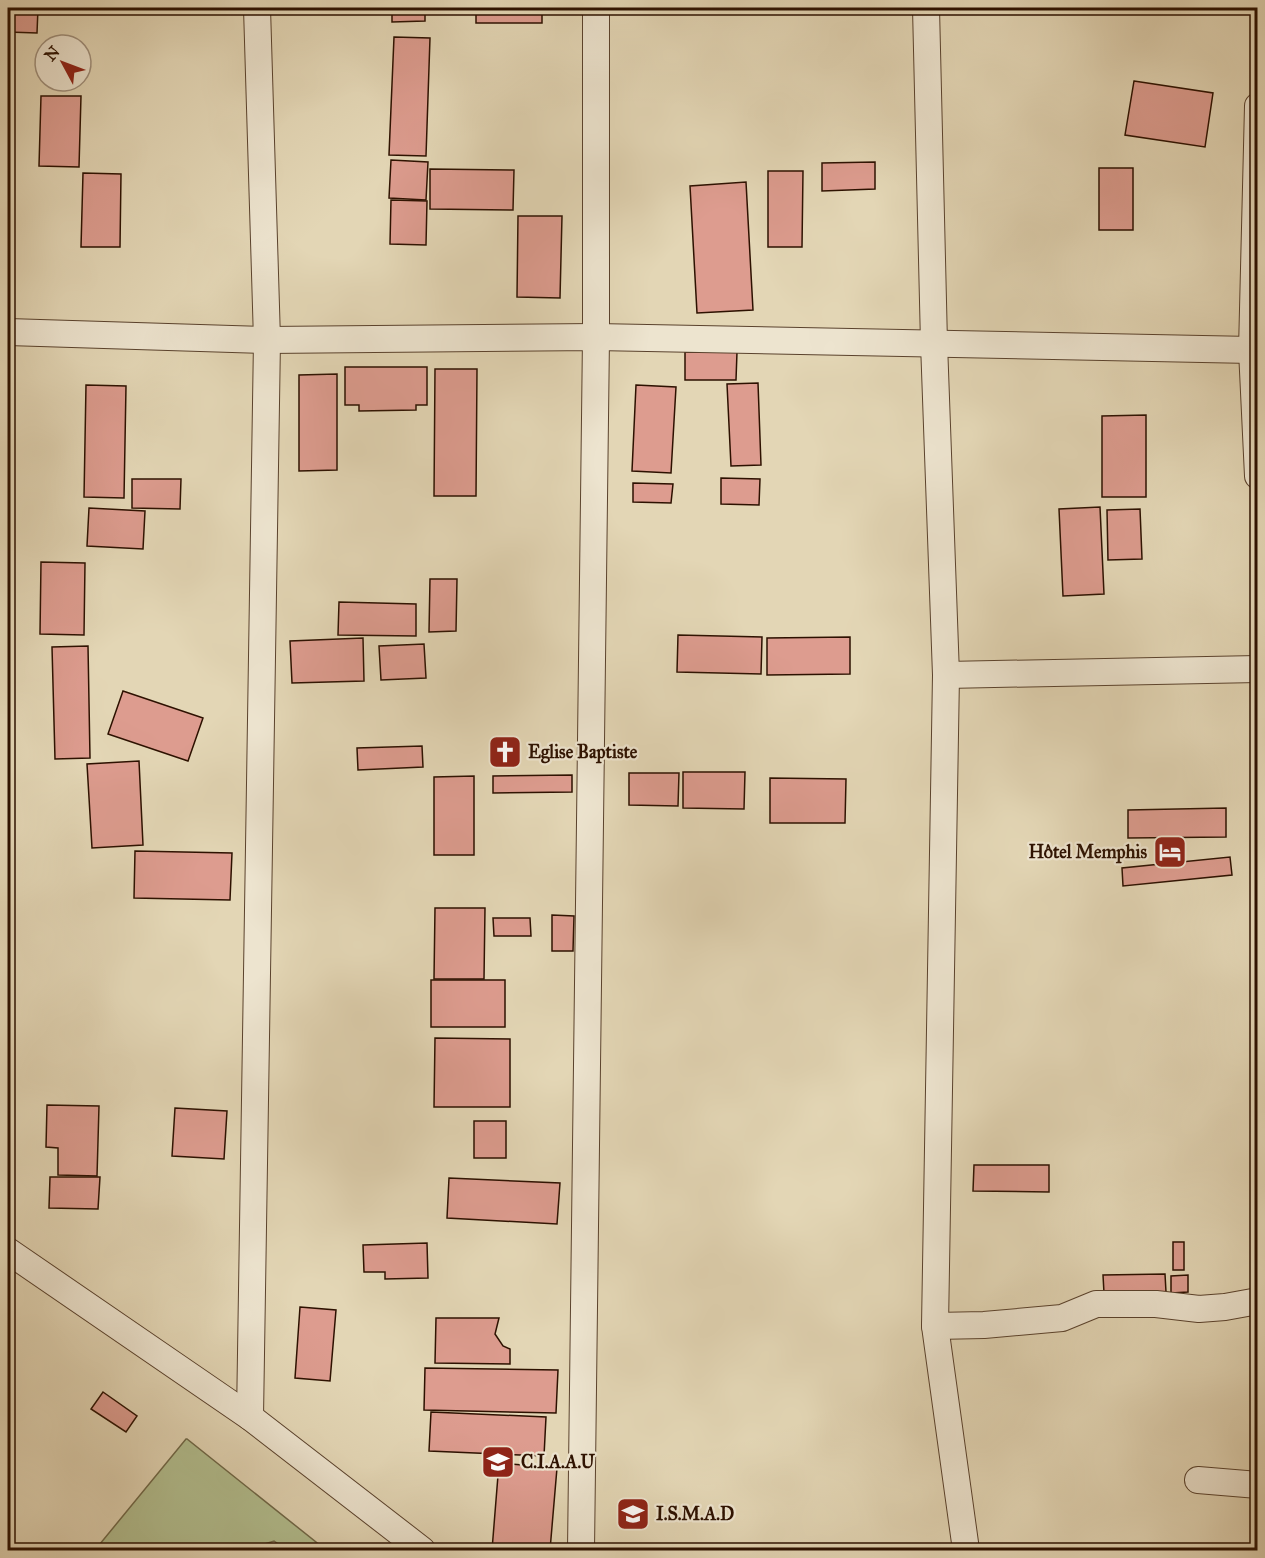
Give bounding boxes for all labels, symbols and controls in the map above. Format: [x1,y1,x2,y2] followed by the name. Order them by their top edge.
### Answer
[33,33,93,93] north arrow
[40,42,64,65] text: N
[487,734,523,770] church icon: Eglise Baptiste
[528,741,638,764] place label: Eglise Baptiste
[1152,834,1188,870] hotel icon: Hôtel Memphis
[1028,841,1147,864] place label: Hôtel Memphis
[480,1444,516,1480] school or university icon: C.I.A.A.U
[521,1451,596,1473] place label: C.I.A.A.U
[615,1496,651,1532] school or university icon: I.S.M.A.D
[656,1503,734,1525] place label: I.S.M.A.D

